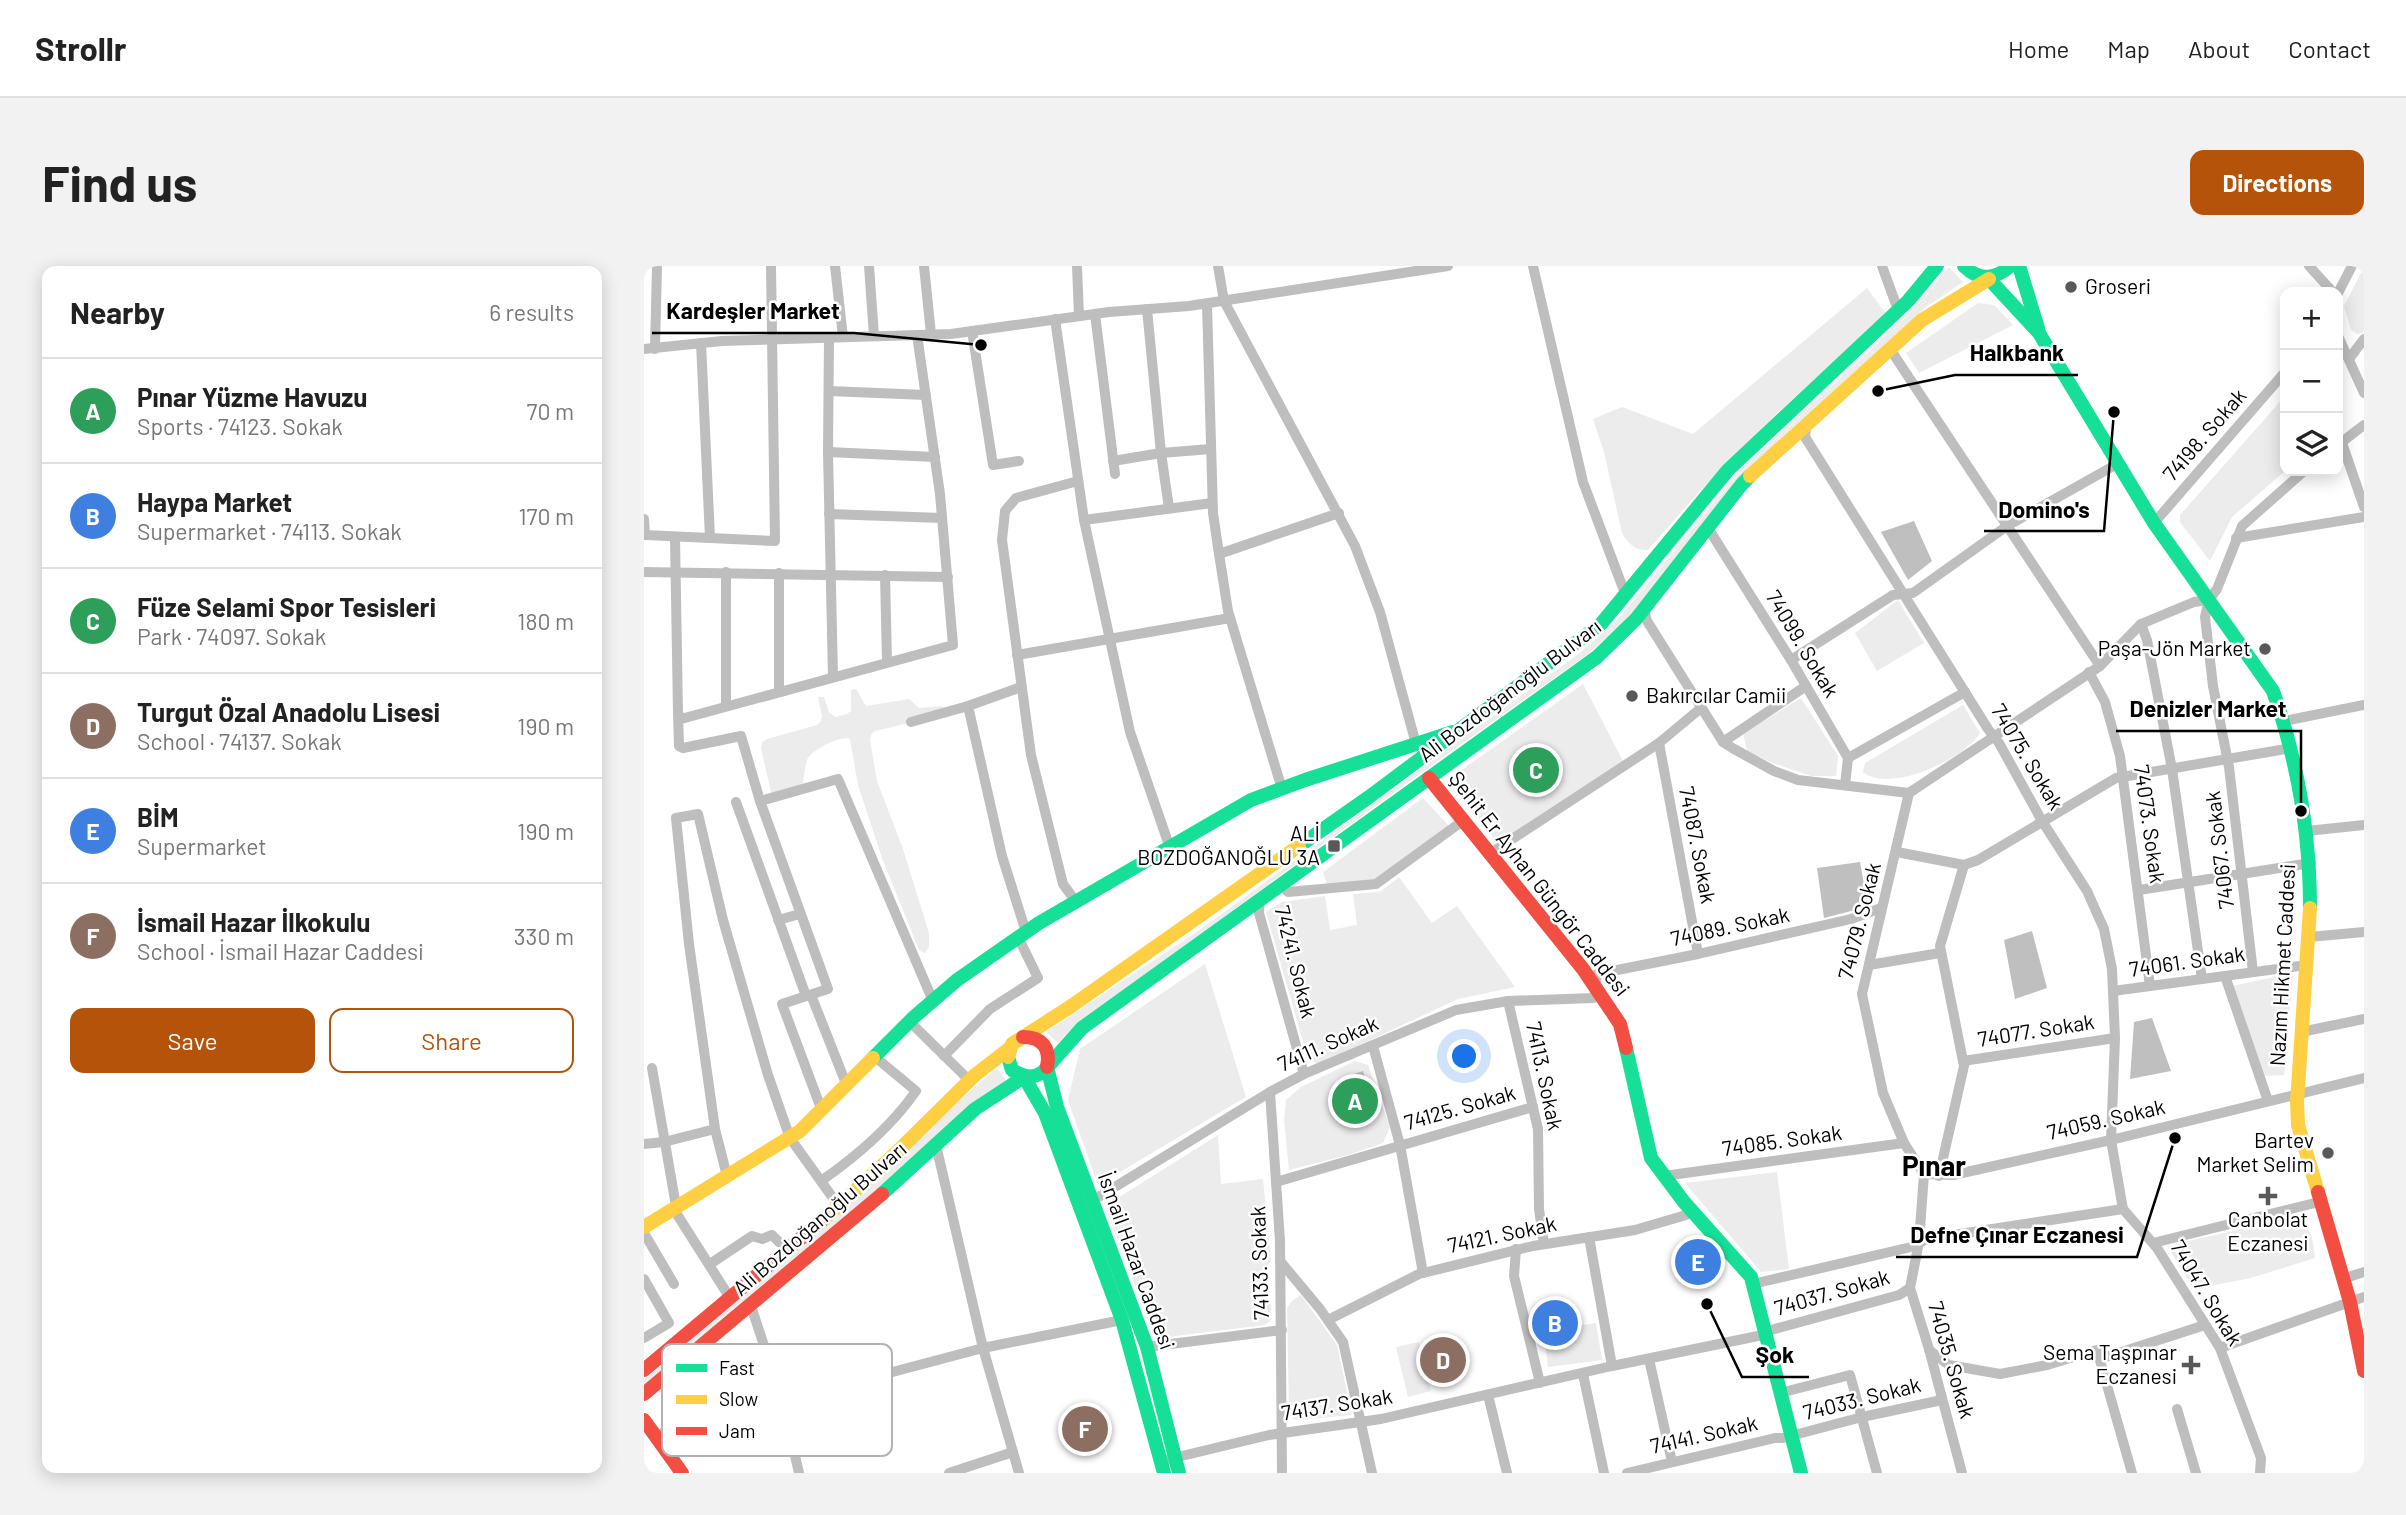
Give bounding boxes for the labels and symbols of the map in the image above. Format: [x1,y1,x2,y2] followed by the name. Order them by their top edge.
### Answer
[2085,273,2151,298] place label: Groseri
[2063,279,2079,295] marker: Groseri
[652,289,854,333] callout: Kardeşler Market
[666,296,840,324] text: Kardeşler Market
[1955,331,2078,375] callout: Halkbank
[1970,338,2064,366] text: Halkbank
[2157,383,2251,485] street label: 74198. Sokak
[1984,487,2104,531] callout: Domino's
[1998,495,2090,523] text: Domino's
[1762,585,1845,701] street label: 74099. Sokak
[1413,613,1605,766] street label: Ali Bozdoğanoğlu Bulvarı
[2098,635,2251,660] place label: Paşa-Jön Market
[2257,641,2273,657] marker: Paşa-Jön Market
[1646,682,1786,707] place label: Bakırcılar Camii
[2116,687,2301,731] callout: Denizler Market
[1624,688,1640,704] marker: Bakırcılar Camii
[2130,694,2287,722] text: Denizler Market
[1987,699,2070,814] street label: 74075. Sokak
[1513,744,1559,796] pin: C
[2130,763,2171,885] street label: 74073. Sokak
[1443,767,1635,1001] street label: Şehit Er Ayhan Güngör Caddesi
[1675,784,1722,905] street label: 74087. Sokak
[2199,790,2238,911] street label: 74067. Sokak
[1137,820,1320,869] place label: ALİ BOZDOĞANOĞLU 3A
[1326,838,1342,854] marker: ALİ BOZDOĞANOĞLU 3A
[1832,860,1885,982] street label: 74079. Sokak
[2264,863,2299,1067] street label: Nazım Hikmet Caddesi
[1668,901,1791,950] street label: 74089. Sokak
[1270,903,1323,1020] street label: 74241. Sokak
[2127,940,2246,981] street label: 74061. Sokak
[1976,1008,2096,1051] street label: 74077. Sokak
[1273,1009,1381,1076] street label: 74111. Sokak
[1522,1019,1569,1132] street label: 74113. Sokak
[1447,1039,1481,1073] your location
[1332,1075,1378,1127] pin: A
[1401,1079,1518,1134] street label: 74125. Sokak
[2044,1093,2167,1144] street label: 74059. Sokak
[1720,1119,1843,1160] street label: 74085. Sokak
[2197,1127,2314,1176] place label: Bartev Market Selim
[727,1136,911,1300] street label: Ali Bozdoğanoğlu Bulvarı
[2320,1145,2336,1161] marker: Bartev Market Selim
[1902,1148,1966,1182] district label: Pınar
[1094,1168,1181,1353] street label: İsmail Hazar Caddesi
[2260,1188,2276,1204] marker: Canbolat Eczanesi
[1244,1206,1273,1320] street label: 74133. Sokak
[2227,1206,2309,1255] place label: Canbolat Eczanesi
[1445,1210,1558,1257] street label: 74121. Sokak
[1896,1213,2137,1257] callout: Defne Çınar Eczanesi
[1910,1220,2124,1248] text: Defne Çınar Eczanesi
[2166,1235,2249,1350] street label: 74047. Sokak
[1675,1236,1721,1288] pin: E
[1771,1263,1892,1320] street label: 74037. Sokak
[1532,1297,1578,1349] pin: B
[1924,1298,1981,1421] street label: 74035. Sokak
[1742,1333,1809,1377] callout: Şok
[1420,1334,1466,1386] pin: D
[2043,1339,2177,1388] place label: Sema Taşpınar Eczanesi
[1756,1340,1794,1368] text: Şok
[662,1344,892,1456] legend
[719,1356,755,1379] text: Fast
[2183,1357,2199,1373] marker: Sema Taşpınar Eczanesi
[1800,1371,1923,1424] street label: 74033. Sokak
[1279,1382,1394,1425] street label: 74137. Sokak
[719,1387,758,1410] text: Slow
[1062,1403,1108,1455] pin: F
[1648,1409,1760,1458] street label: 74141. Sokak
[719,1419,755,1442] text: Jam

